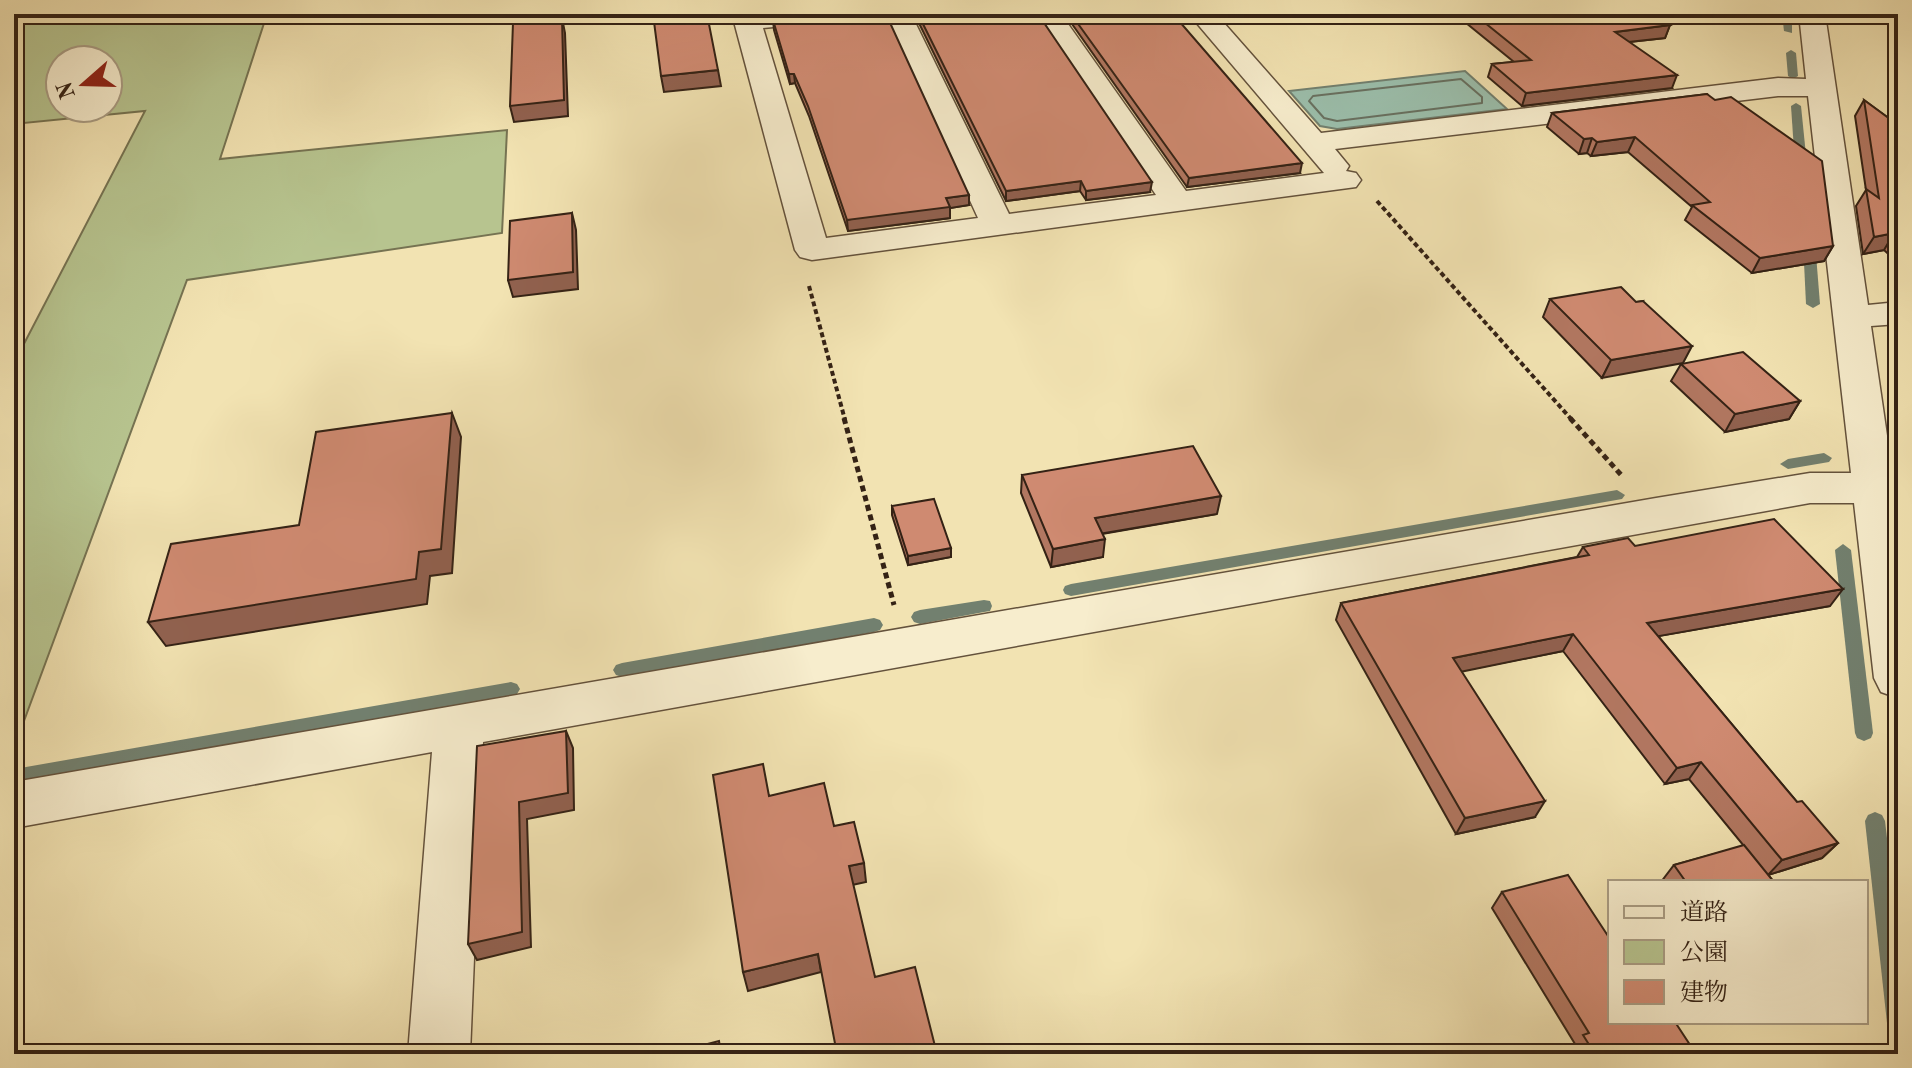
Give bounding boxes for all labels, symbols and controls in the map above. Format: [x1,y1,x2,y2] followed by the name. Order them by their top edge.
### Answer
[44,44,124,124] north arrow
[54,78,80,102] text: N
[1608,880,1868,1024] legend
[1680,899,1728,926] text: 道路
[1680,940,1728,966] text: 公園
[1680,979,1728,1006] text: 建物

